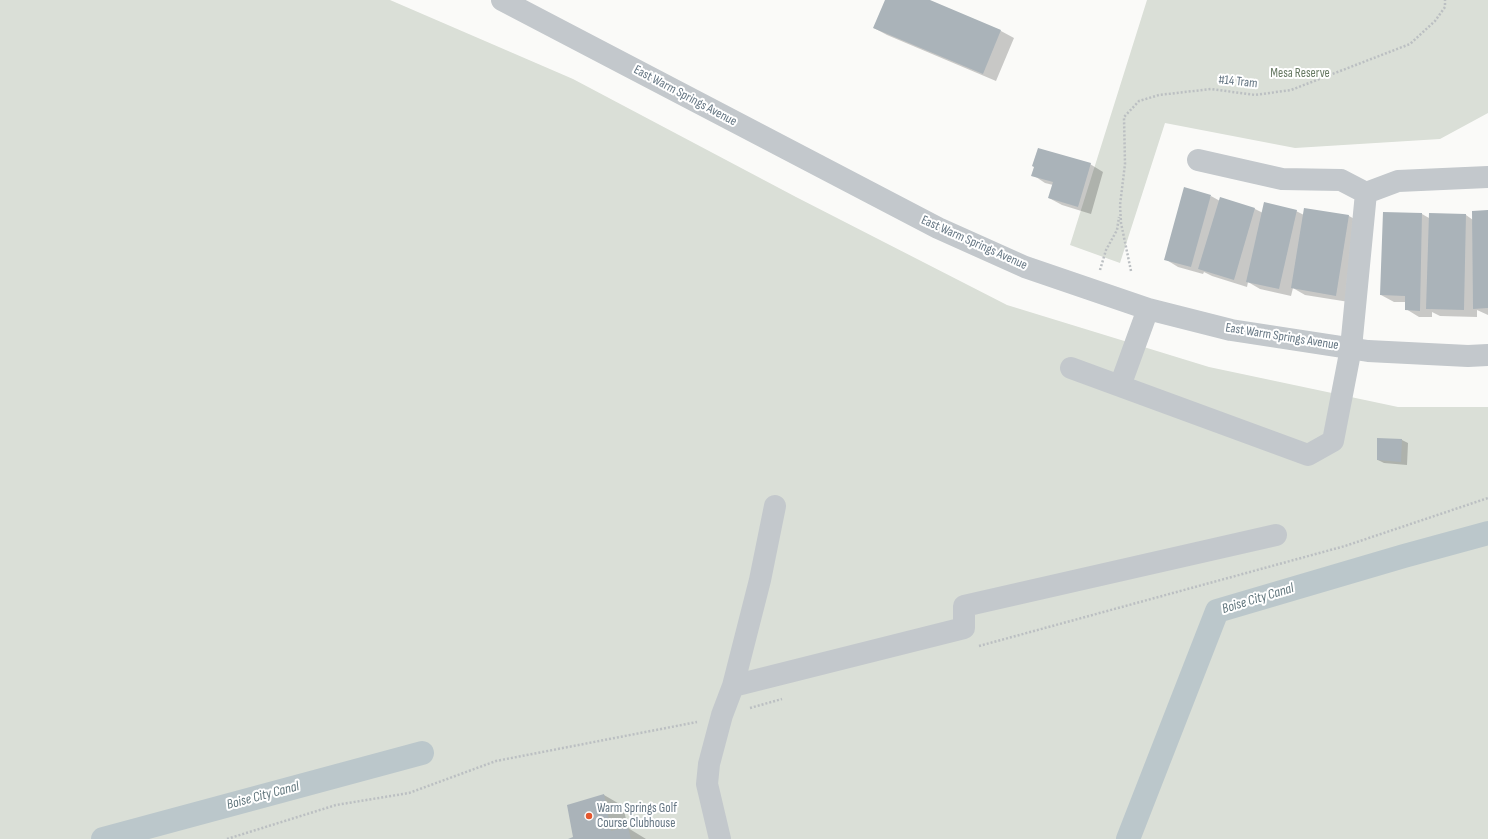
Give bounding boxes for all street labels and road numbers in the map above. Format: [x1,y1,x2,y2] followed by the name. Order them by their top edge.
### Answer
[631,62,739,130] street label: East Warm Springs Avenue
[1218,72,1258,92] street label: #14 Tram
[919,213,1029,273] street label: East Warm Springs Avenue
[1224,320,1340,354] street label: East Warm Springs Avenue

